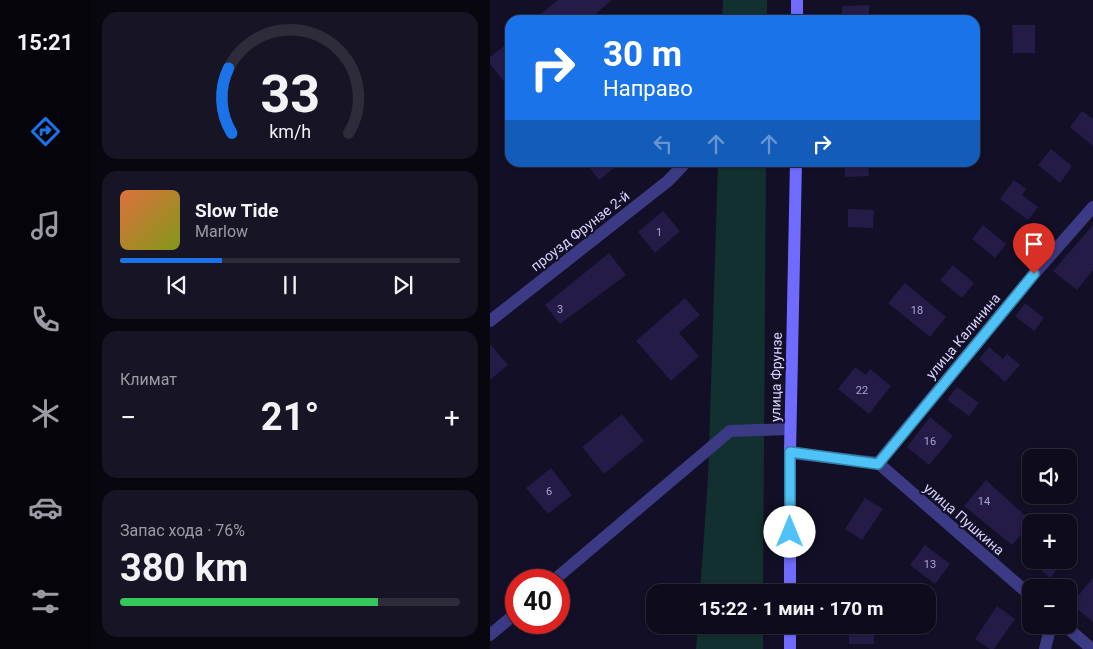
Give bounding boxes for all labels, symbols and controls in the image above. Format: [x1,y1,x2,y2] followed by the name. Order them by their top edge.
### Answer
[17,30,73,55] text: 15:21
[603,34,682,75] text: 30 m
[520,35,585,100] icon: right
[260,64,320,125] text: 33
[603,76,693,101] text: Направо
[28,114,63,149] icon: directions
[269,121,311,142] text: km/h
[649,130,677,158] icon: left
[702,130,730,158] icon: ahead
[755,130,783,158] icon: ahead
[808,130,836,158] icon: right
[528,188,632,274] street label: проузд Фрунзе 2-й
[195,199,278,222] text: Slow Tide
[28,208,63,243] icon: music
[195,222,248,241] text: Marlow
[1013,223,1055,274] pin
[656,226,662,239] house number: 1
[1020,230,1048,258] icon: arrive
[163,271,191,299] icon: previous
[276,271,304,299] icon: pause
[389,271,417,299] icon: next
[923,290,1003,382] street label: улица Калинина
[28,302,63,337] icon: phone
[557,303,563,316] house number: 3
[911,304,923,317] house number: 18
[767,332,785,422] street label: улица Фрунзе
[120,370,177,389] text: Климат
[856,384,868,397] house number: 22
[261,395,319,439] text: 21°
[28,396,63,431] icon: climate
[120,401,136,434] text: −
[444,401,460,434] text: +
[924,435,936,448] house number: 16
[1022,449,1077,634] map controls
[1022,449,1077,504] button: sound
[921,480,1007,558] street label: улица Пушкина
[546,485,552,498] house number: 6
[28,490,63,525] icon: car
[978,495,990,508] house number: 14
[763,505,815,557] position arrow
[1022,514,1077,569] button: +
[120,521,245,540] text: Запас хода · 76%
[120,546,248,590] text: 380 km
[924,558,936,571] house number: 13
[505,569,570,634] speed limit sign: 40
[1022,579,1077,634] button: −
[28,584,63,619] icon: filters
[699,597,883,620] text: 15:22 · 1 мин · 170 m

